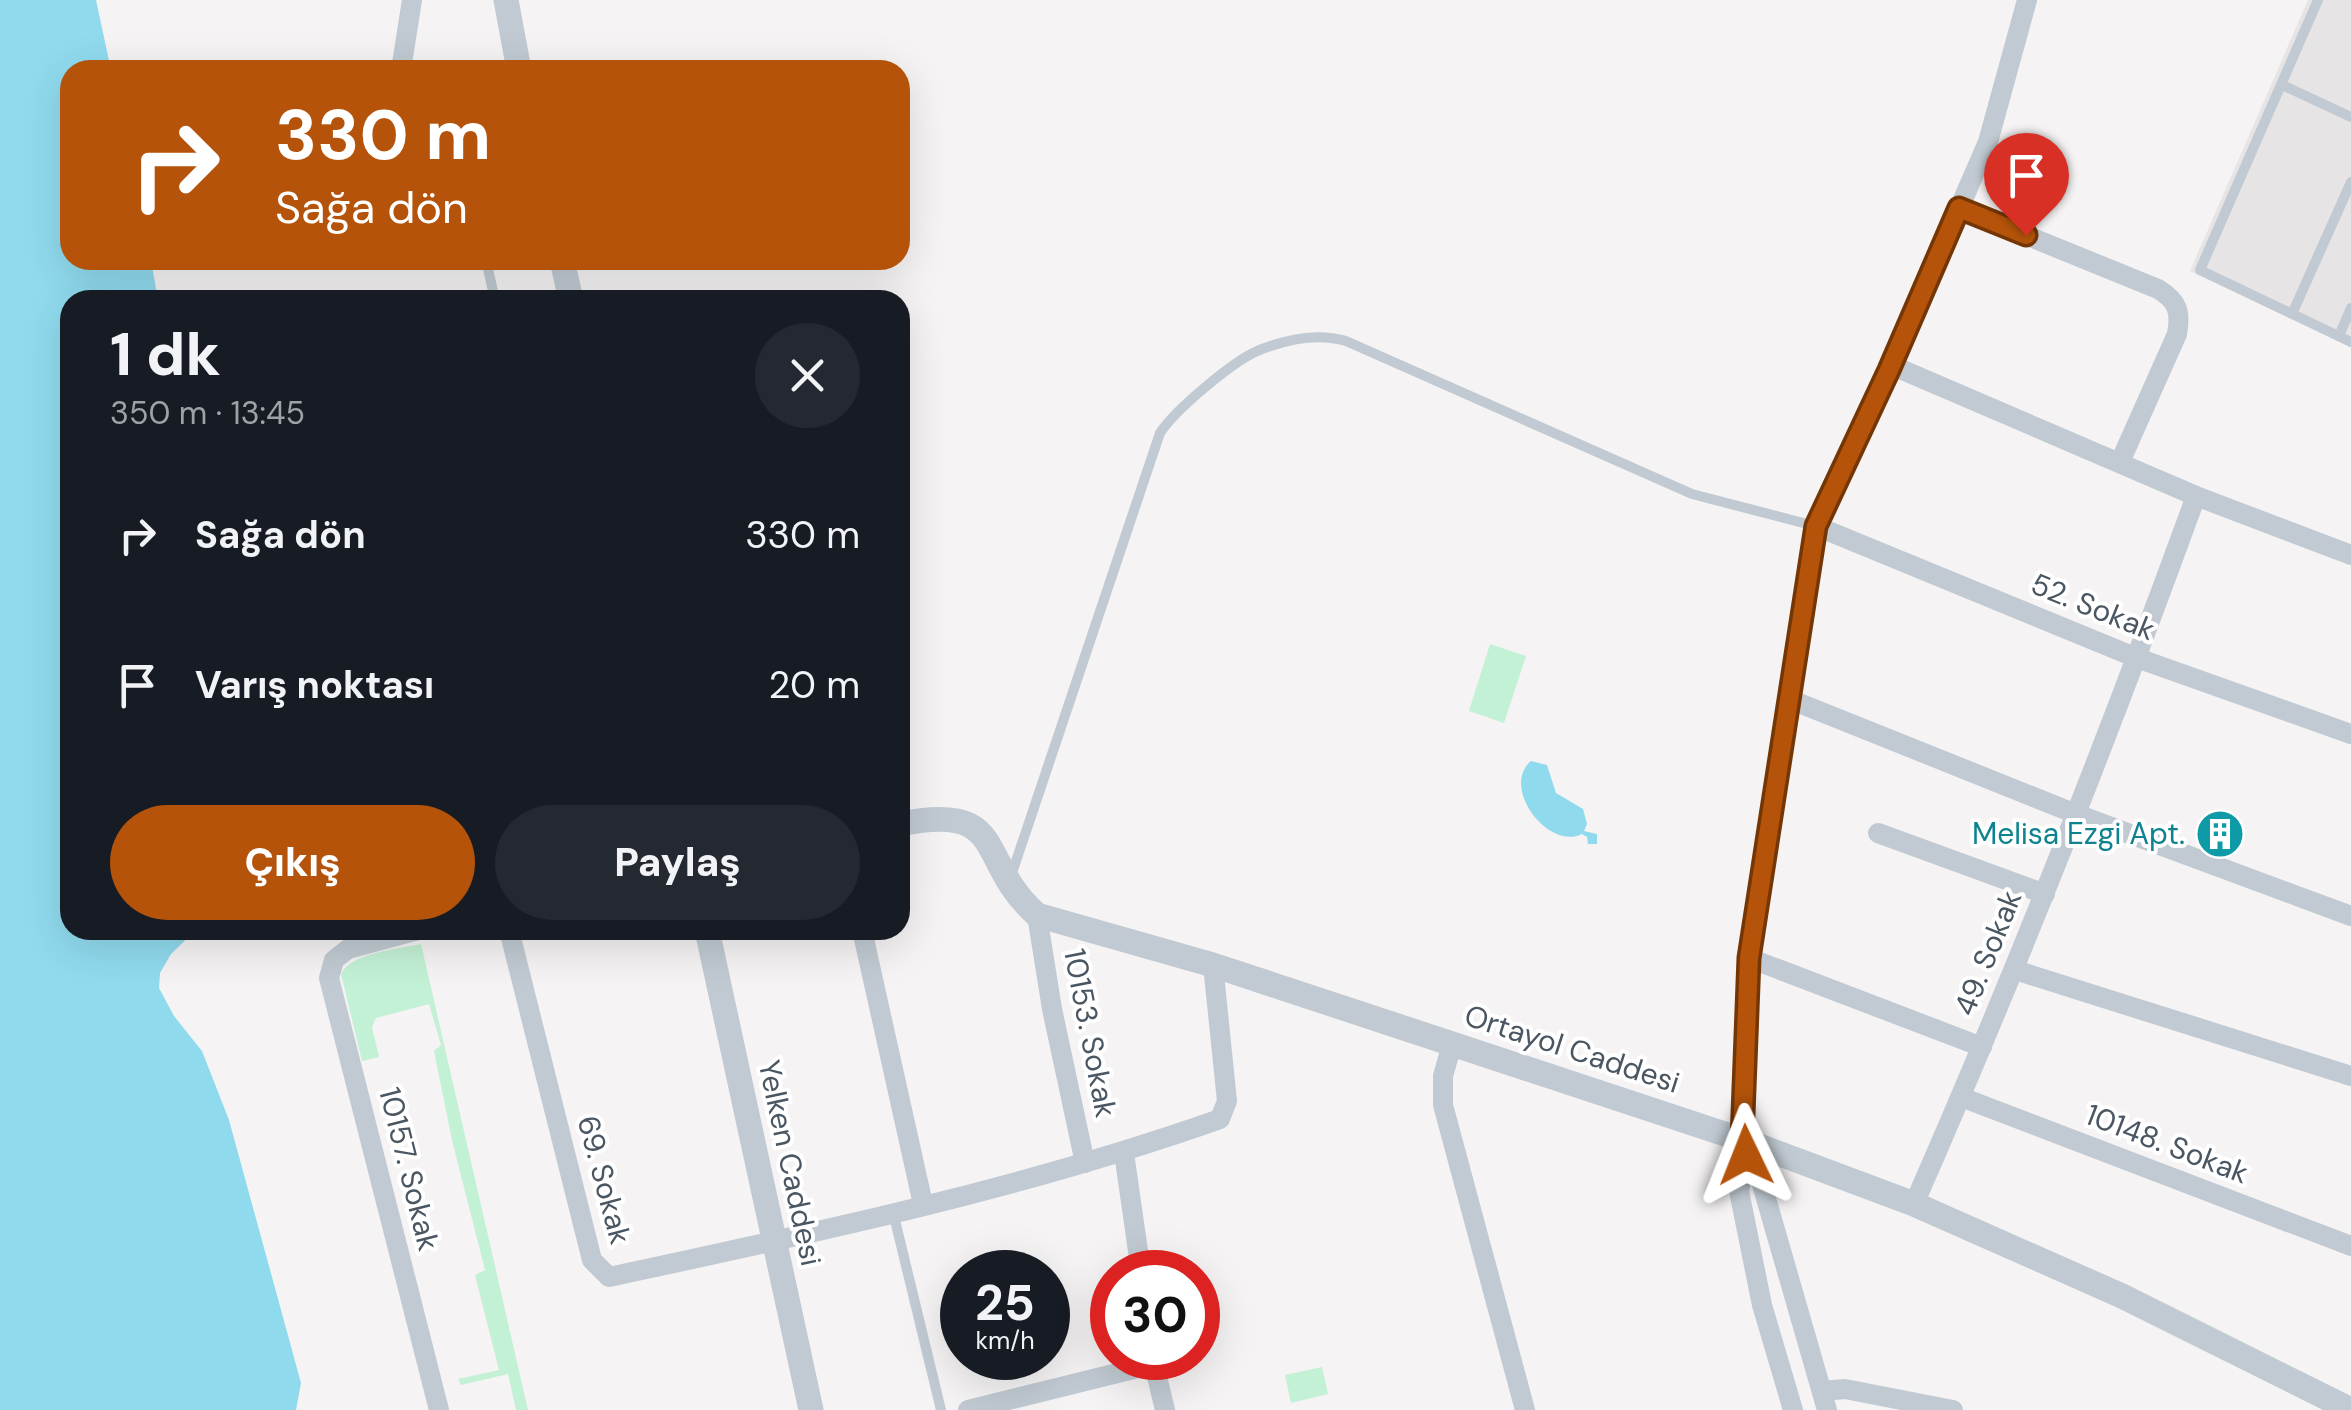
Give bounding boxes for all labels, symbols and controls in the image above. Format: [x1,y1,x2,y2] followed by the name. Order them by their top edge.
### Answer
[275,90,491,181] text: 330 m
[110,100,240,230] icon: right
[1984,133,2069,236] pin
[1999,148,2054,203] icon: arrive
[275,178,468,237] text: Sağa dön
[110,315,221,394] text: 1 dk
[755,323,860,428] button: close
[110,392,305,434] text: 350 m · 13:45
[110,508,165,563] icon: right
[195,510,366,560] text: Sağa dön
[745,510,860,560] text: 330 m
[2025,564,2161,649] street label: 52. Sokak
[110,658,165,713] icon: arrive
[195,660,434,710] text: Varış noktası
[769,660,860,710] text: 20 m
[110,805,475,920] button: Çıkış
[495,805,860,920] button: Paylaş
[2194,808,2246,860] building icon: Melisa Ezgi Apt.
[1972,814,2185,853] place label: Melisa Ezgi Apt.
[1945,884,2030,1021] street label: 49. Sokak
[1055,945,1126,1120] street label: 10153. Sokak
[1460,995,1685,1102] street label: Ortayol Caddesi
[750,1057,831,1269] street label: Yelken Caddesi
[370,1083,449,1255] street label: 10157. Sokak
[2080,1095,2254,1192] street label: 10148. Sokak
[1694,1103,1798,1207] position arrow
[569,1111,640,1249] street label: 69. Sokak
[1090,1250,1220,1380] speed limit sign: 30
[975,1270,1035,1336] text: 25
[975,1324,1035,1357] text: km/h

